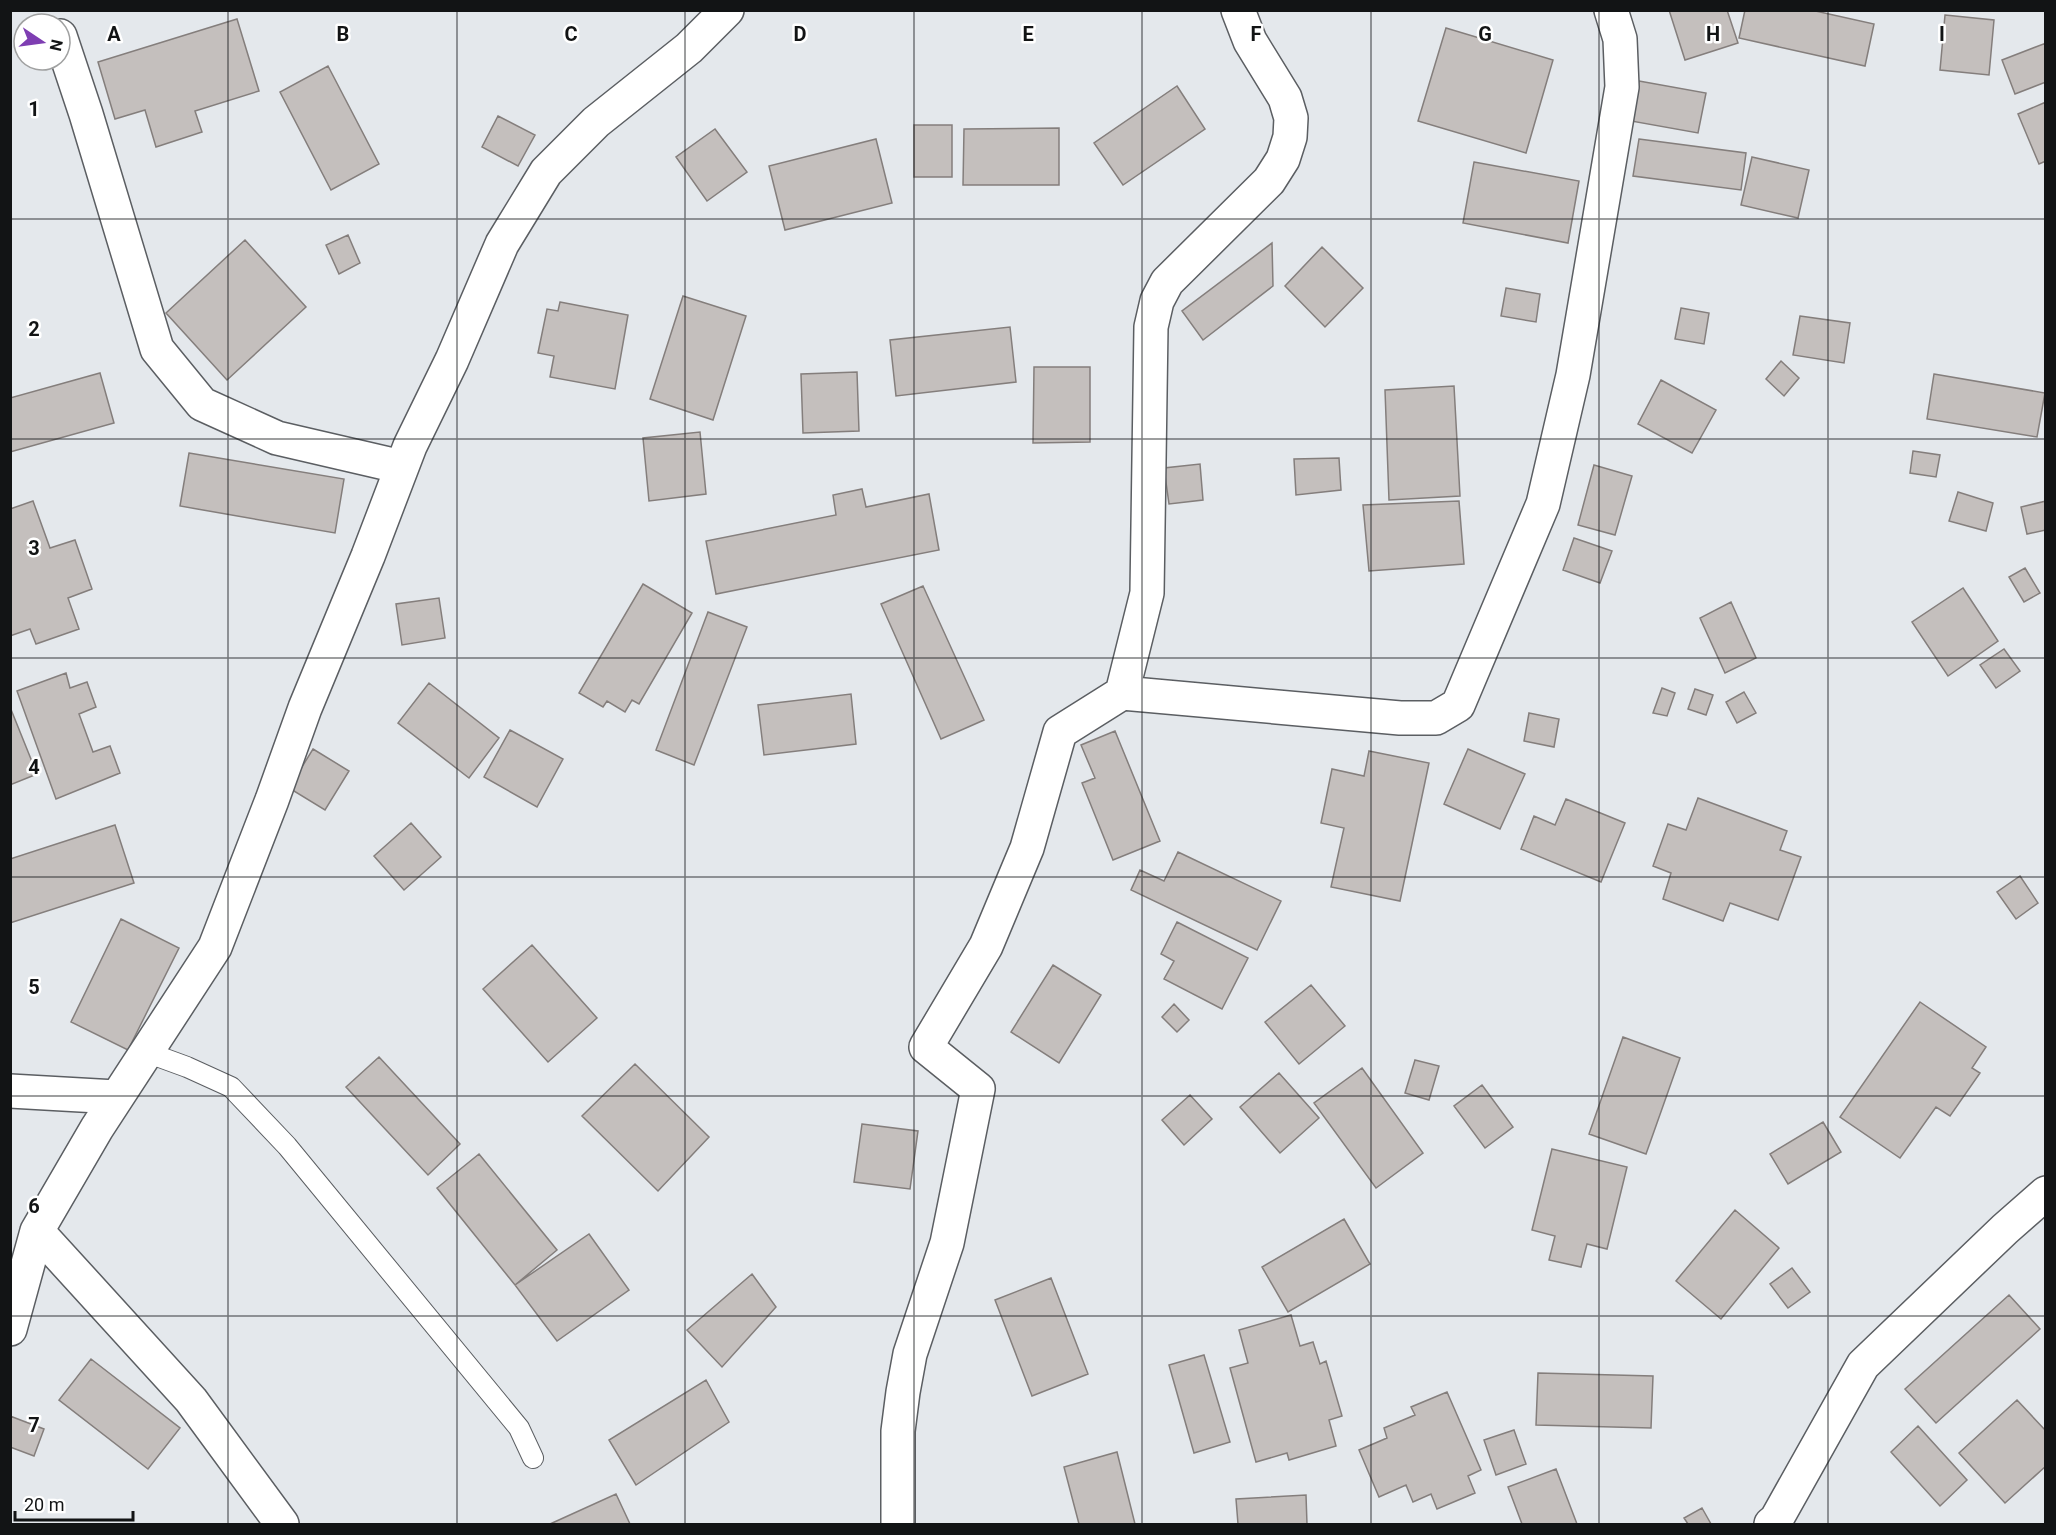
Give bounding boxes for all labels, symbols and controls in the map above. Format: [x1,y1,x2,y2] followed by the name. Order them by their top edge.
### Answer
[12,12,72,72] north arrow
[107,22,121,46] text: A
[337,22,349,46] text: B
[564,22,578,46] text: C
[794,22,807,46] text: D
[1022,22,1034,46] text: E
[1251,22,1262,46] text: F
[1478,22,1492,46] text: G
[1706,22,1720,46] text: H
[1939,22,1945,46] text: I
[46,38,67,53] text: N
[28,97,40,121] text: 1
[28,317,40,341] text: 2
[28,536,40,560] text: 3
[28,755,40,779] text: 4
[28,975,40,999] text: 5
[28,1194,40,1218] text: 6
[28,1413,40,1437] text: 7
[15,1484,134,1522] scale bar
[24,1494,64,1515] text: 20 m

